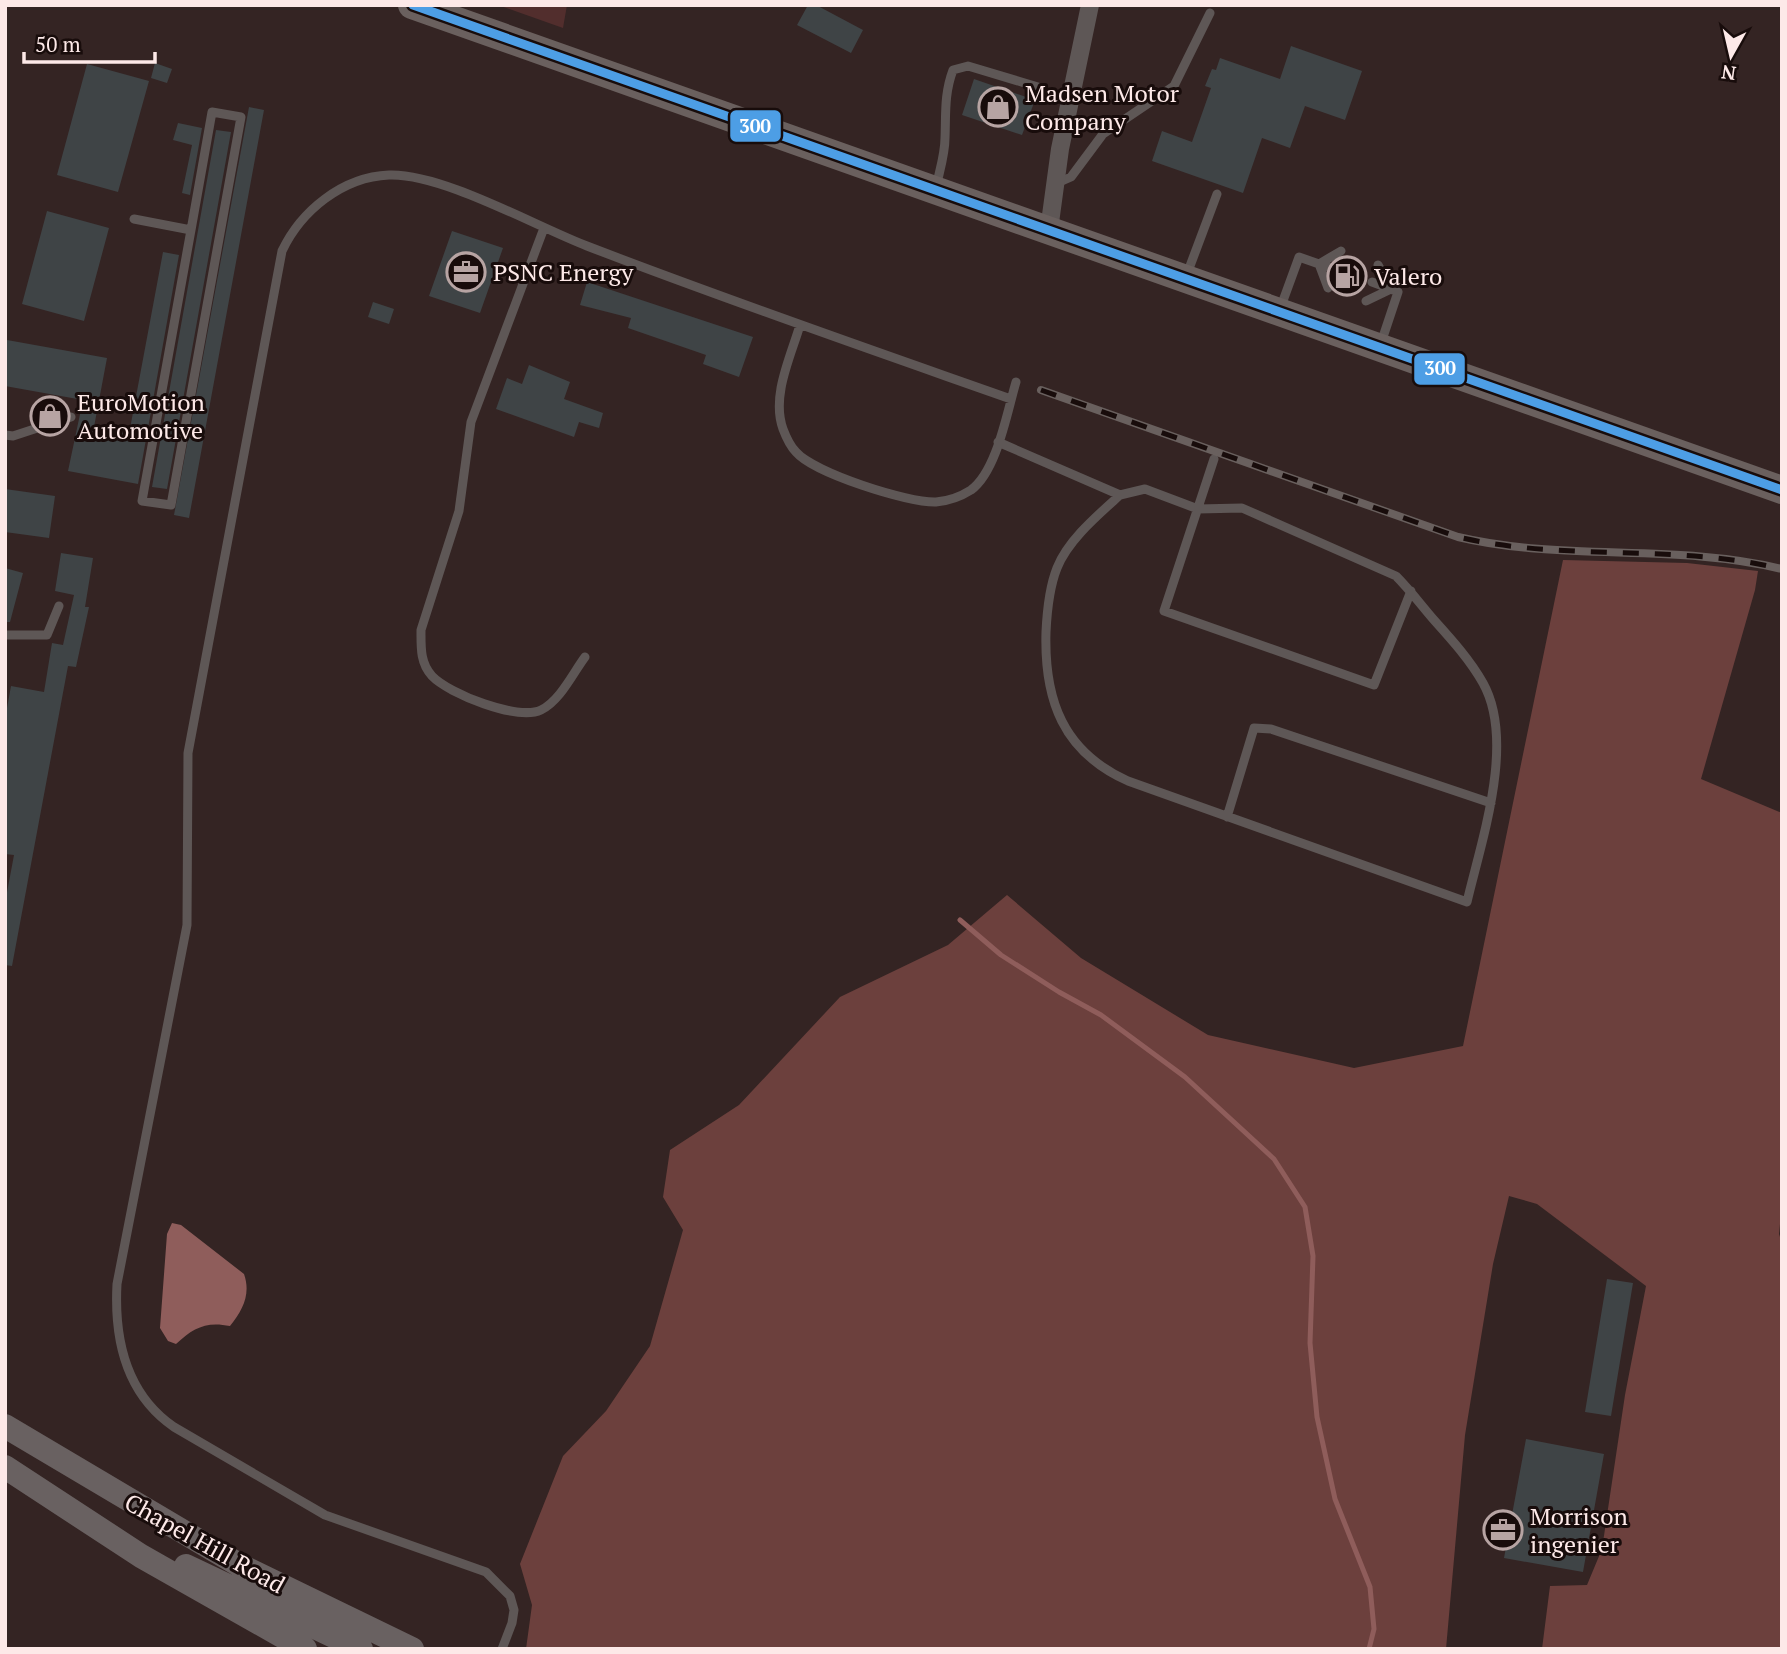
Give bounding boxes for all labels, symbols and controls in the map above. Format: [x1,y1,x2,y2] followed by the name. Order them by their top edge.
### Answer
[24,21,156,65] scale bar
[1696,21,1766,91] north arrow
[35,30,81,58] text: 50 m
[1719,60,1737,87] text: N
[1025,77,1180,137] place label: Madsen Motor Company
[977,86,1019,128] shop icon: Madsen Motor Company
[729,109,782,143] line badge: 300
[739,113,771,138] text: 300
[445,251,487,293] office icon: PSNC Energy
[1326,255,1368,297] fuel station icon: Valero
[493,256,634,288] place label: PSNC Energy
[1374,260,1442,292] place label: Valero
[1413,352,1466,386] line badge: 300
[1424,355,1456,380] text: 300
[77,386,205,446] place label: EuroMotion Automotive
[29,395,71,437] shop icon: EuroMotion Automotive
[119,1486,291,1600] street label: Chapel Hill Road
[1530,1500,1628,1560] place label: Morrison ingenier
[1482,1509,1524,1551] office icon: Morrison ingenier

